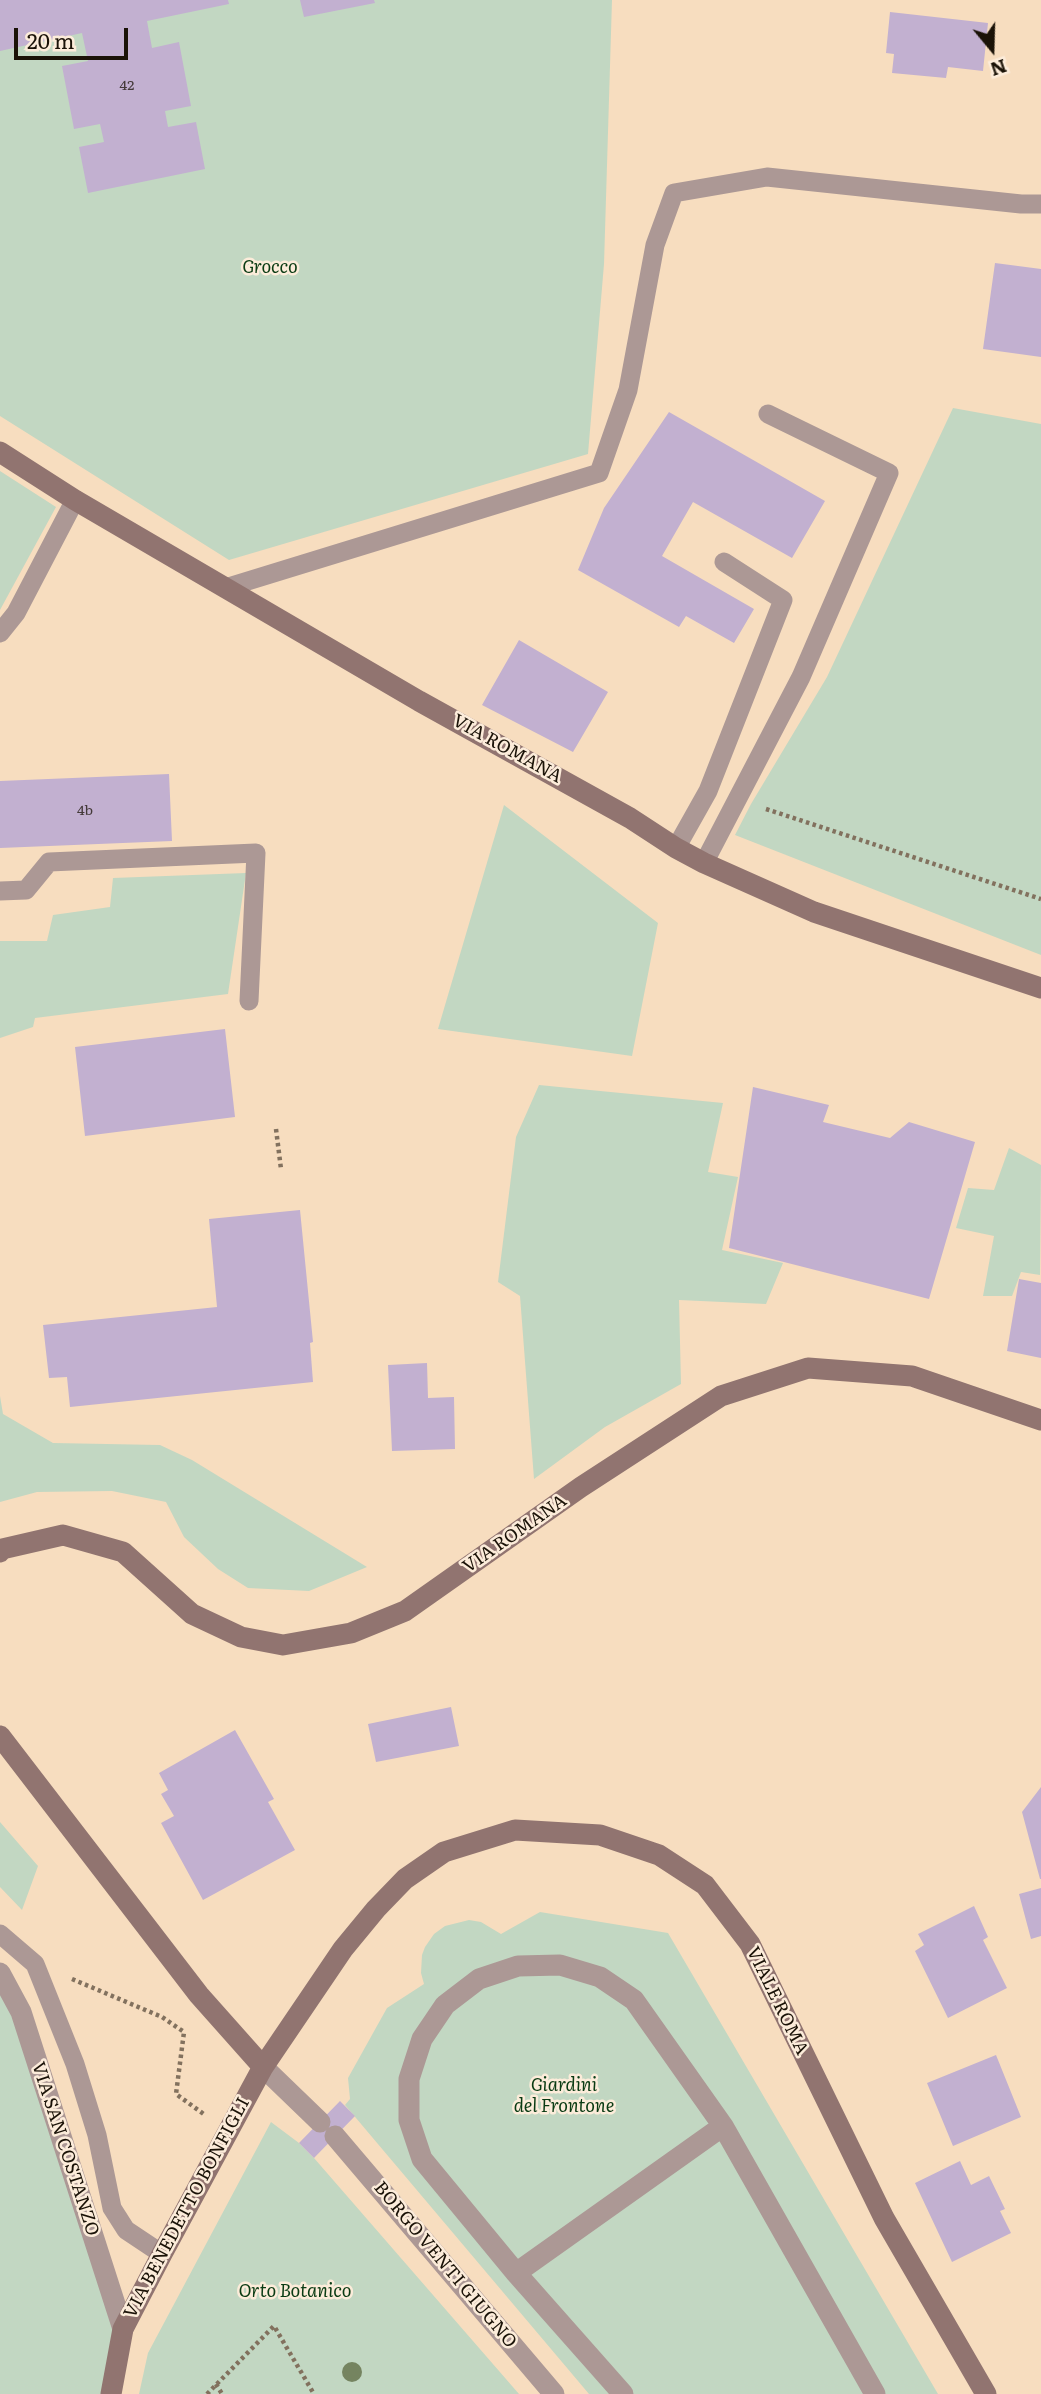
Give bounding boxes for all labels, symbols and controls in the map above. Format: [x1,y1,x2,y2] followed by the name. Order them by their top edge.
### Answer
[18,14,131,58] scale bar
[957,14,1027,84] north arrow
[27,24,74,55] text: 20 m
[987,53,1011,85] text: N
[120,78,134,94] house number: 42
[242,257,298,279] park label: Grocco
[448,710,566,788] street label: VIA ROMANA
[77,803,93,819] house number: 4b
[459,1490,571,1578] street label: VIA ROMANA
[742,1943,812,2059] street label: VIALE ROMA
[27,2059,103,2239] street label: VIA SAN COSTANZO
[514,2075,614,2118] park label: Giardini del Frontone
[119,2094,255,2322] street label: VIA BENEDETTO BONFIGLI
[369,2177,521,2353] street label: BORGO VENTI GIUGNO
[238,2281,352,2303] park label: Orto Botanico

